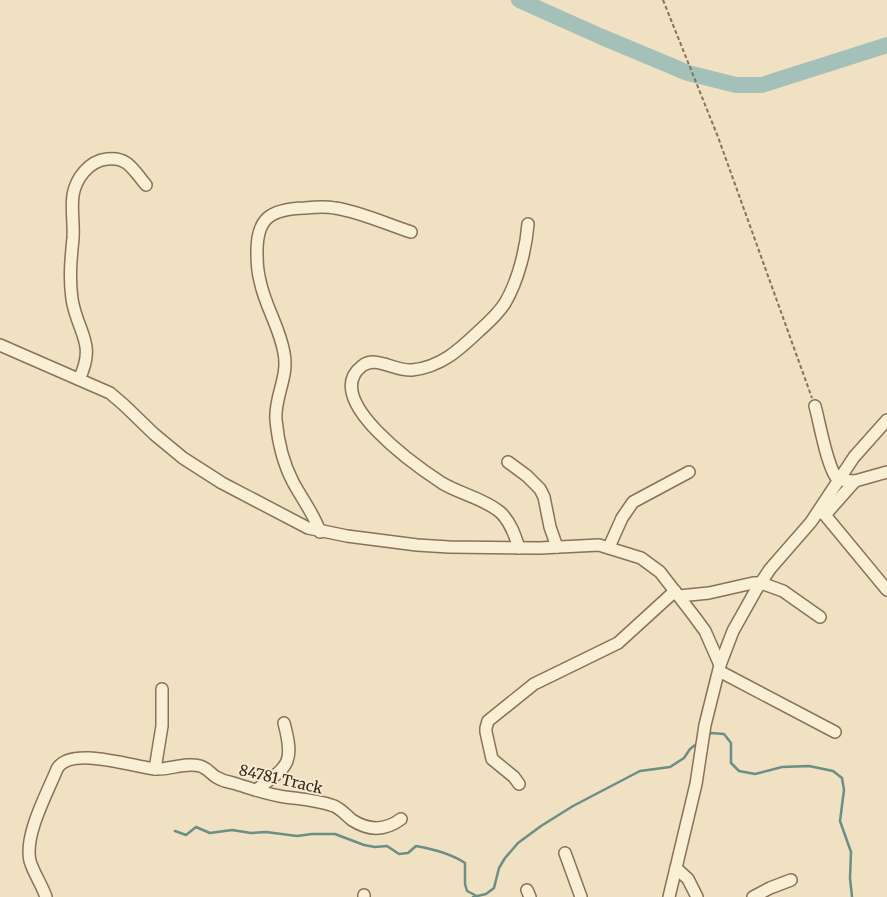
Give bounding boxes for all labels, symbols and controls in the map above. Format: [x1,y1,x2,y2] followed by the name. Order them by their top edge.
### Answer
[237,760,325,798] street label: 84781 Track

